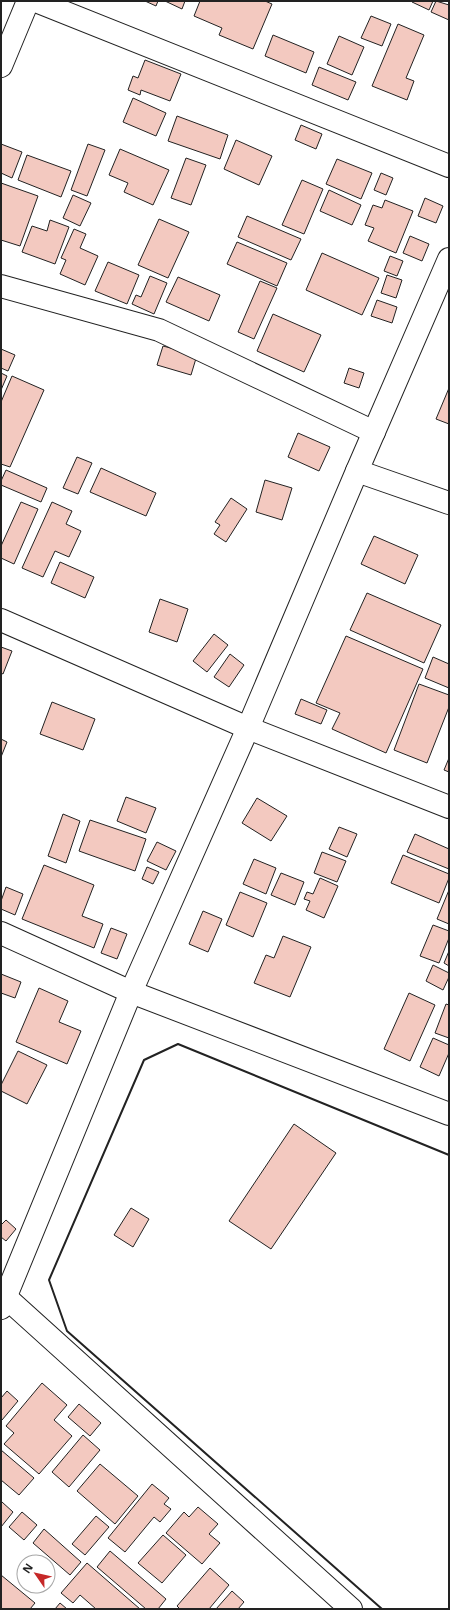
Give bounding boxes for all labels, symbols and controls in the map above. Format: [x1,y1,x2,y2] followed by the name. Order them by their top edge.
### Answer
[16,1554,56,1594] north arrow
[19,1560,36,1576] text: N

